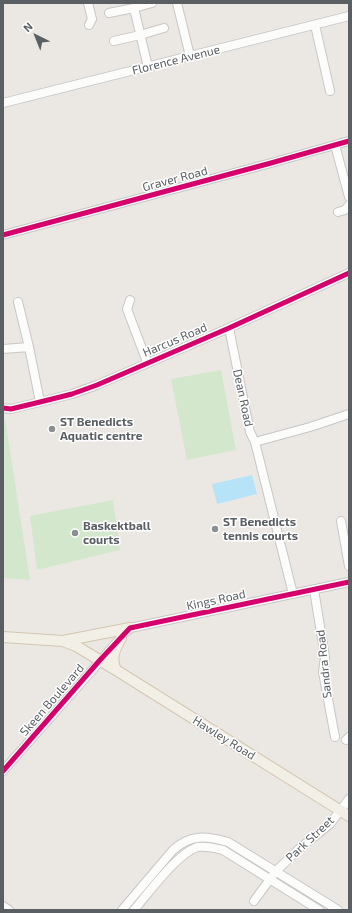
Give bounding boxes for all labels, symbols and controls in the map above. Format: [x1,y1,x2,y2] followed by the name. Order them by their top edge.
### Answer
[16,16,56,56] north arrow
[20,19,35,34] text: N
[131,42,221,78] street label: Florence Avenue
[141,163,209,195] street label: Graver Road
[141,320,209,360] street label: Harcus Road
[230,368,256,428] street label: Dean Road
[60,415,143,443] place label: ST Benedicts Aquatic centre
[47,424,57,434] marker: ST Benedicts Aquatic centre
[223,515,298,543] place label: ST Benedicts tennis courts
[83,519,151,547] place label: Baskektball courts
[210,524,220,534] marker: ST Benedicts tennis courts
[70,528,80,538] marker: Baskektball courts
[185,587,247,613] street label: Kings Road
[313,629,335,699] street label: Sandra Road
[17,661,87,739] street label: Skeen Boulevard
[190,713,258,763] street label: Hawley Road
[283,813,337,865] street label: Park Street

